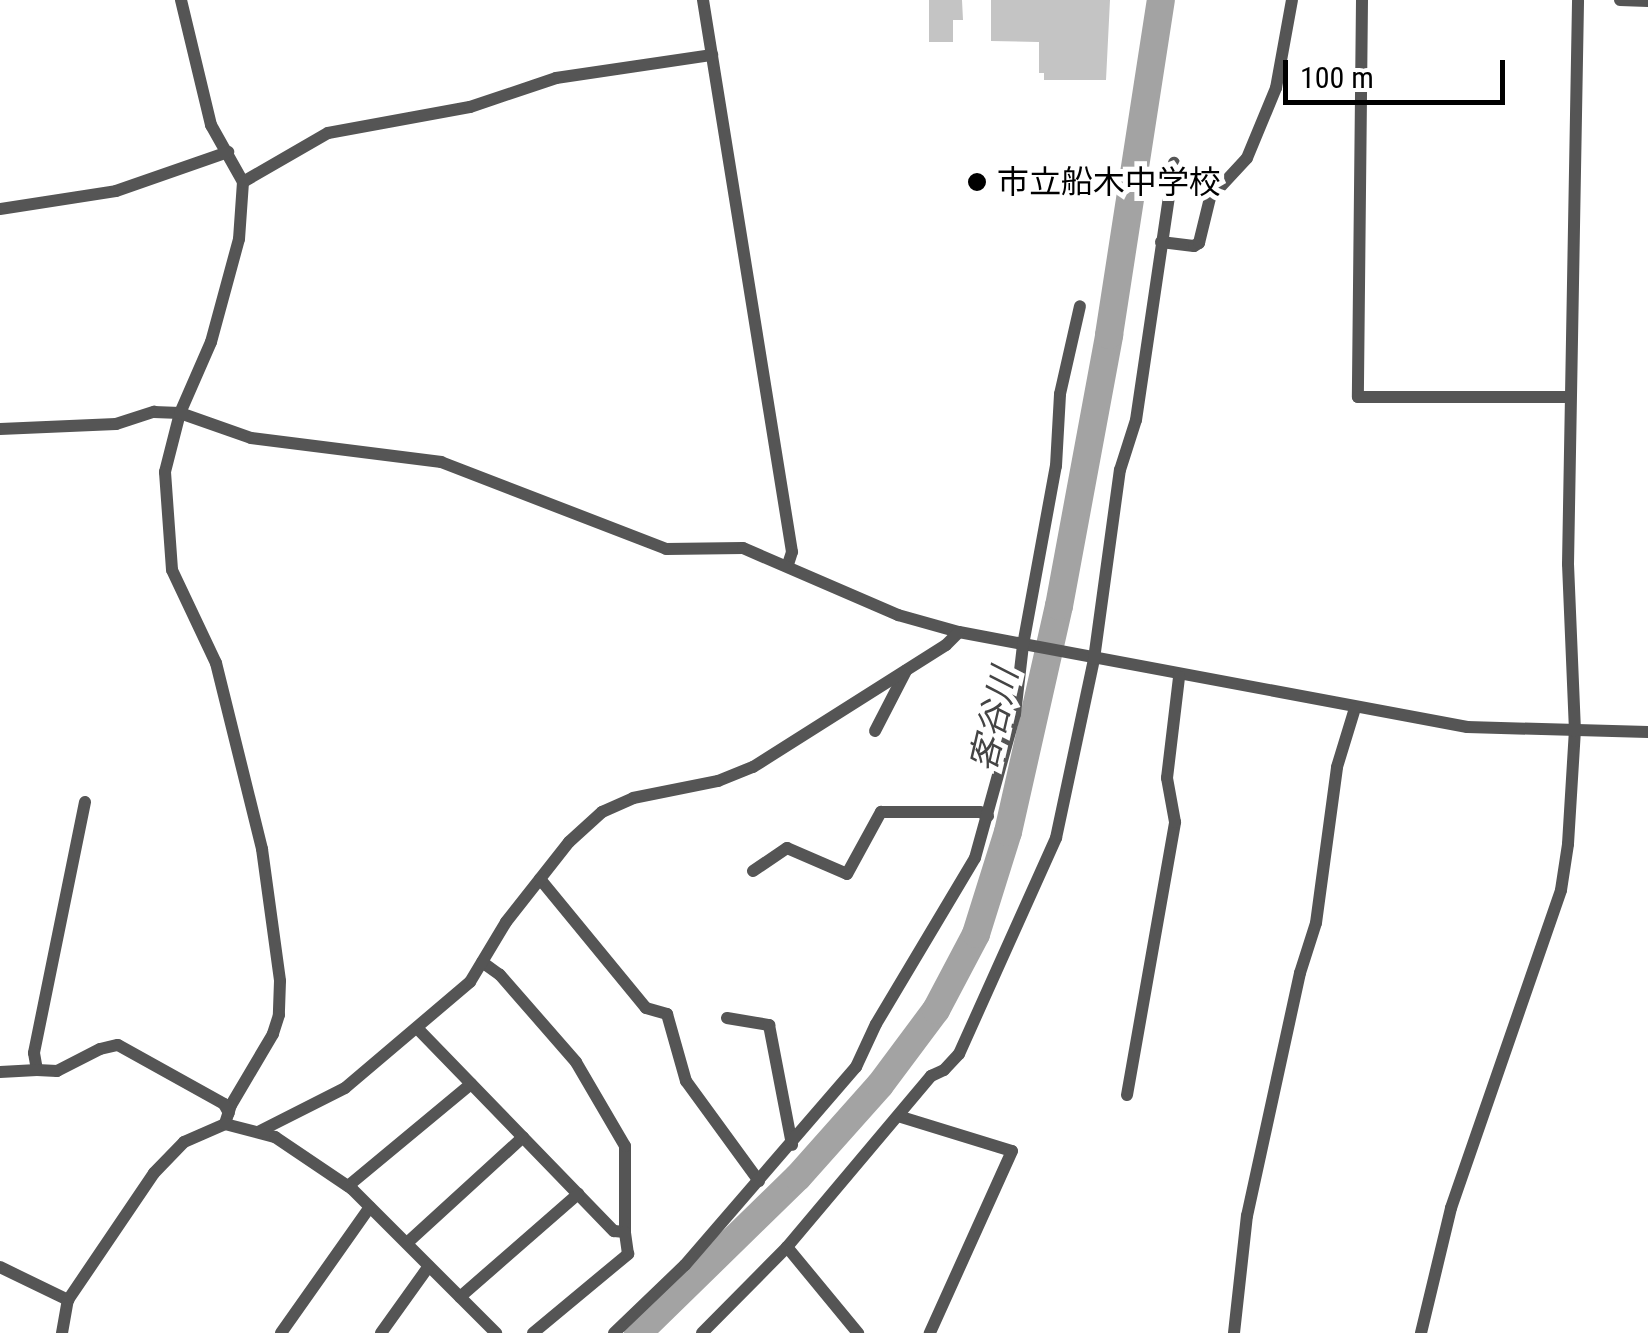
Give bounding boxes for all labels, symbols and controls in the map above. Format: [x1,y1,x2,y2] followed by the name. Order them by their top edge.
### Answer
[1288,40,1510,102] scale bar
[1300,60,1374,95] text: 100 m
[997,163,1221,201] place label: 市立船木中学校
[966,171,988,193] marker: 市立船木中学校
[963,664,1027,776] water label: 客谷川

